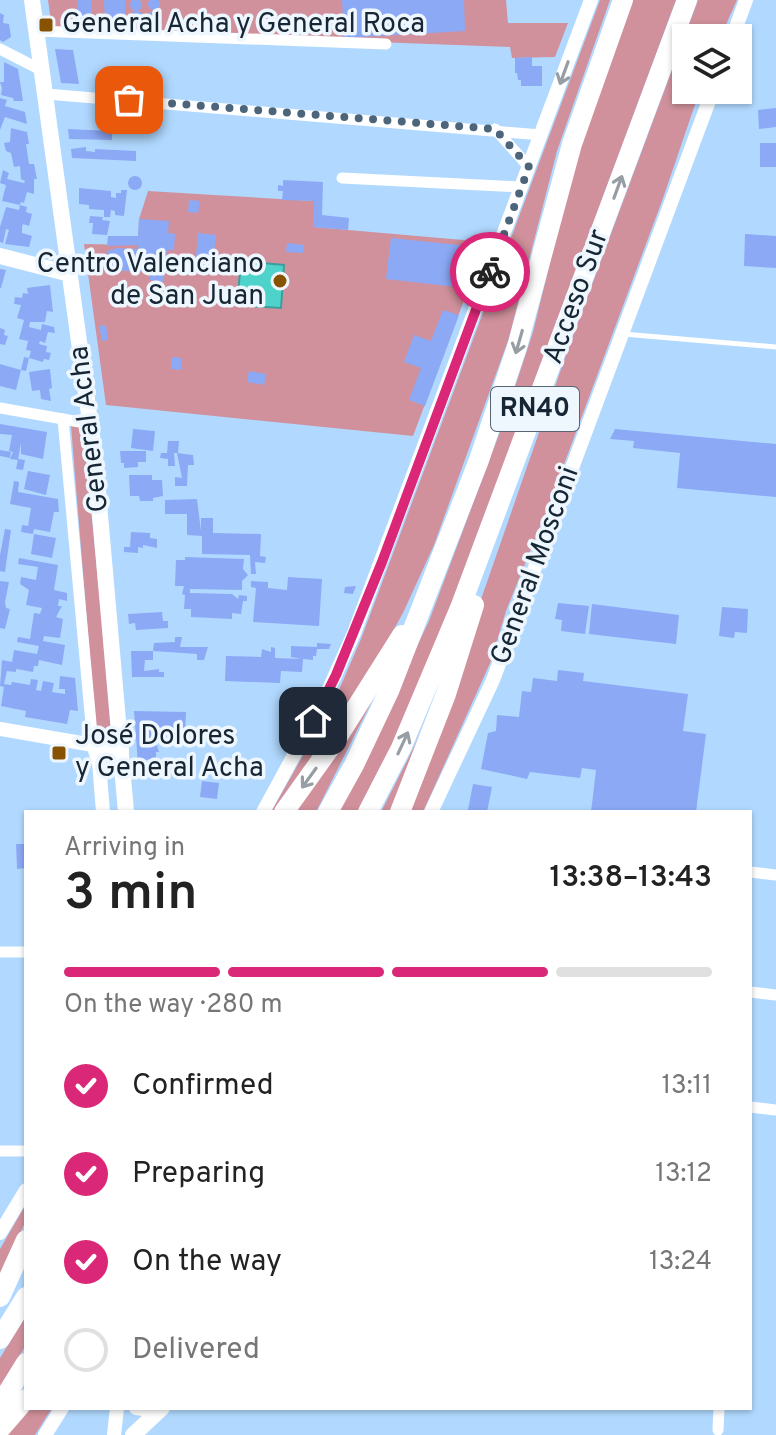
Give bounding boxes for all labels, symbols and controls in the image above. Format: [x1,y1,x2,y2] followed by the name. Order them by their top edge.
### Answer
[62,7,425,43] place label: General Acha y General Roca
[37,16,55,34] marker: General Acha y General Roca
[672,24,752,104] map controls
[672,24,752,104] button: layers
[556,60,570,85] one-way arrow
[95,66,163,134] pin
[107,78,151,122] icon: bag
[612,175,626,200] one-way arrow
[536,225,618,369] street label: Acceso Sur
[450,232,530,312] courier
[36,247,264,315] place label: Centro Valenciano de San Juan
[468,250,512,294] icon: bike
[271,272,289,290] marker: Centro Valenciano de San Juan
[510,329,525,355] one-way arrow
[62,344,118,514] street label: General Acha
[491,387,579,431] road number: RN40
[483,462,589,670] street label: General Mosconi
[279,687,347,755] pin
[291,699,335,743] icon: home
[75,719,264,787] place label: José Dolores y General Acha
[396,731,411,755] one-way arrow
[50,744,68,762] marker: José Dolores y General Acha
[301,767,318,788] one-way arrow
[64,832,185,865] text: Arriving in
[550,860,712,897] text: 13:38–13:43
[64,862,197,928] text: 3 min
[64,989,283,1022] text: On the way · 280 m
[64,1064,108,1108] icon: check
[132,1068,274,1105] text: Confirmed
[661,1070,712,1103] text: 13:11
[64,1152,108,1196] icon: check
[132,1156,265,1193] text: Preparing
[655,1158,712,1191] text: 13:12
[64,1240,108,1284] icon: check
[132,1244,282,1281] text: On the way
[649,1246,712,1279] text: 13:24
[132,1332,260,1369] text: Delivered

